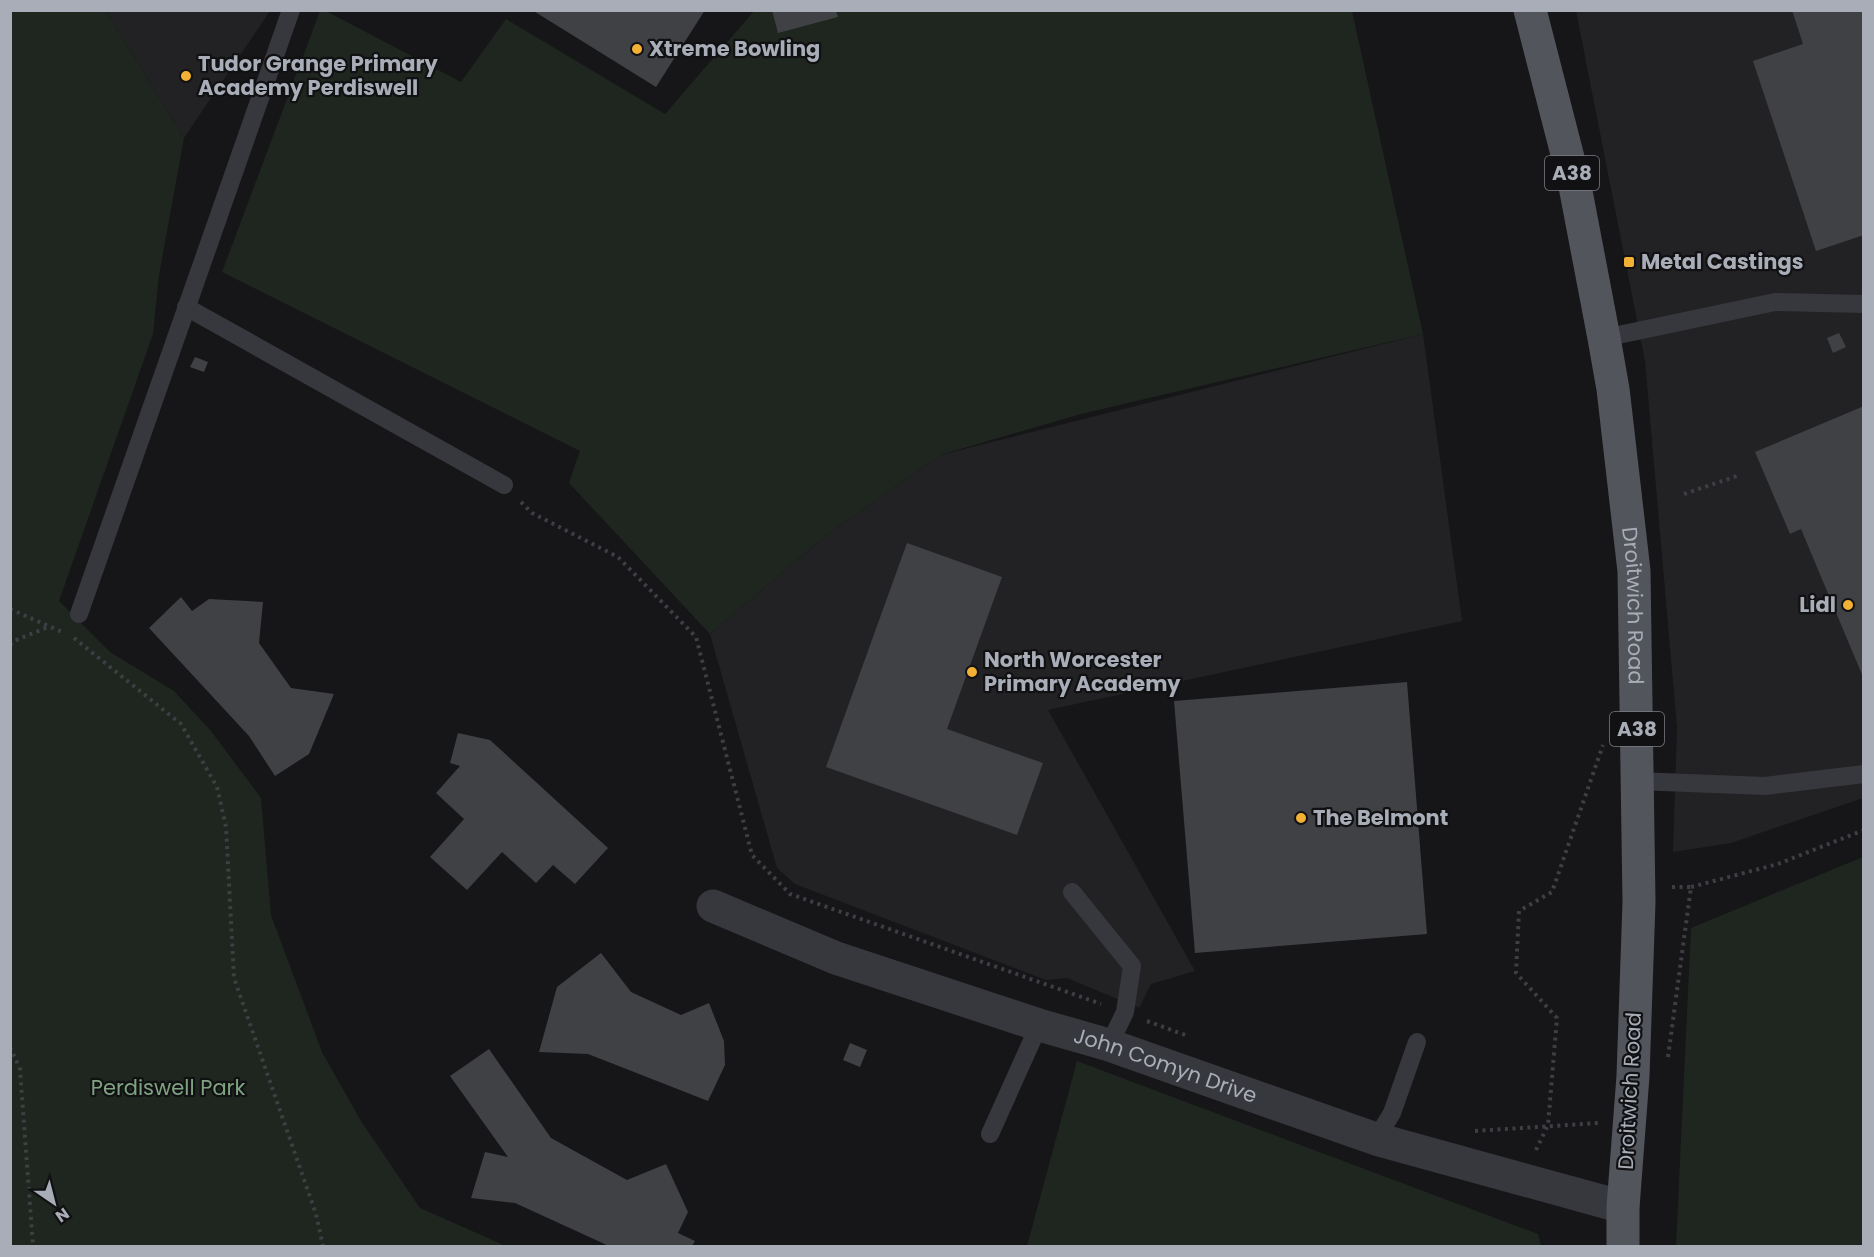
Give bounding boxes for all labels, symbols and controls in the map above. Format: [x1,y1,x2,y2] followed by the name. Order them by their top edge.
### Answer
[649,34,820,63] place label: Xtreme Bowling
[630,42,644,56] marker: Xtreme Bowling
[198,49,438,102] place label: Tudor Grange Primary Academy Perdiswell
[179,69,193,83] marker: Tudor Grange Primary Academy Perdiswell
[1545,156,1599,190] road number: A38
[1641,247,1803,276] place label: Metal Castings
[1622,255,1636,269] marker: Metal Castings
[1615,525,1651,685] street label: Droitwich Road
[1799,590,1836,619] place label: Lidl
[1841,598,1855,612] marker: Lidl
[984,645,1181,698] place label: North Worcester Primary Academy
[965,665,979,679] marker: North Worcester Primary Academy
[1610,712,1664,746] road number: A38
[1313,803,1448,832] place label: The Belmont
[1294,811,1308,825] marker: The Belmont
[1611,1011,1648,1170] street label: Droitwich Road
[1070,1021,1261,1110] street label: John Comyn Drive
[91,1073,245,1102] park label: Perdiswell Park
[24,1173,84,1233] north arrow
[51,1202,74,1228] text: N

